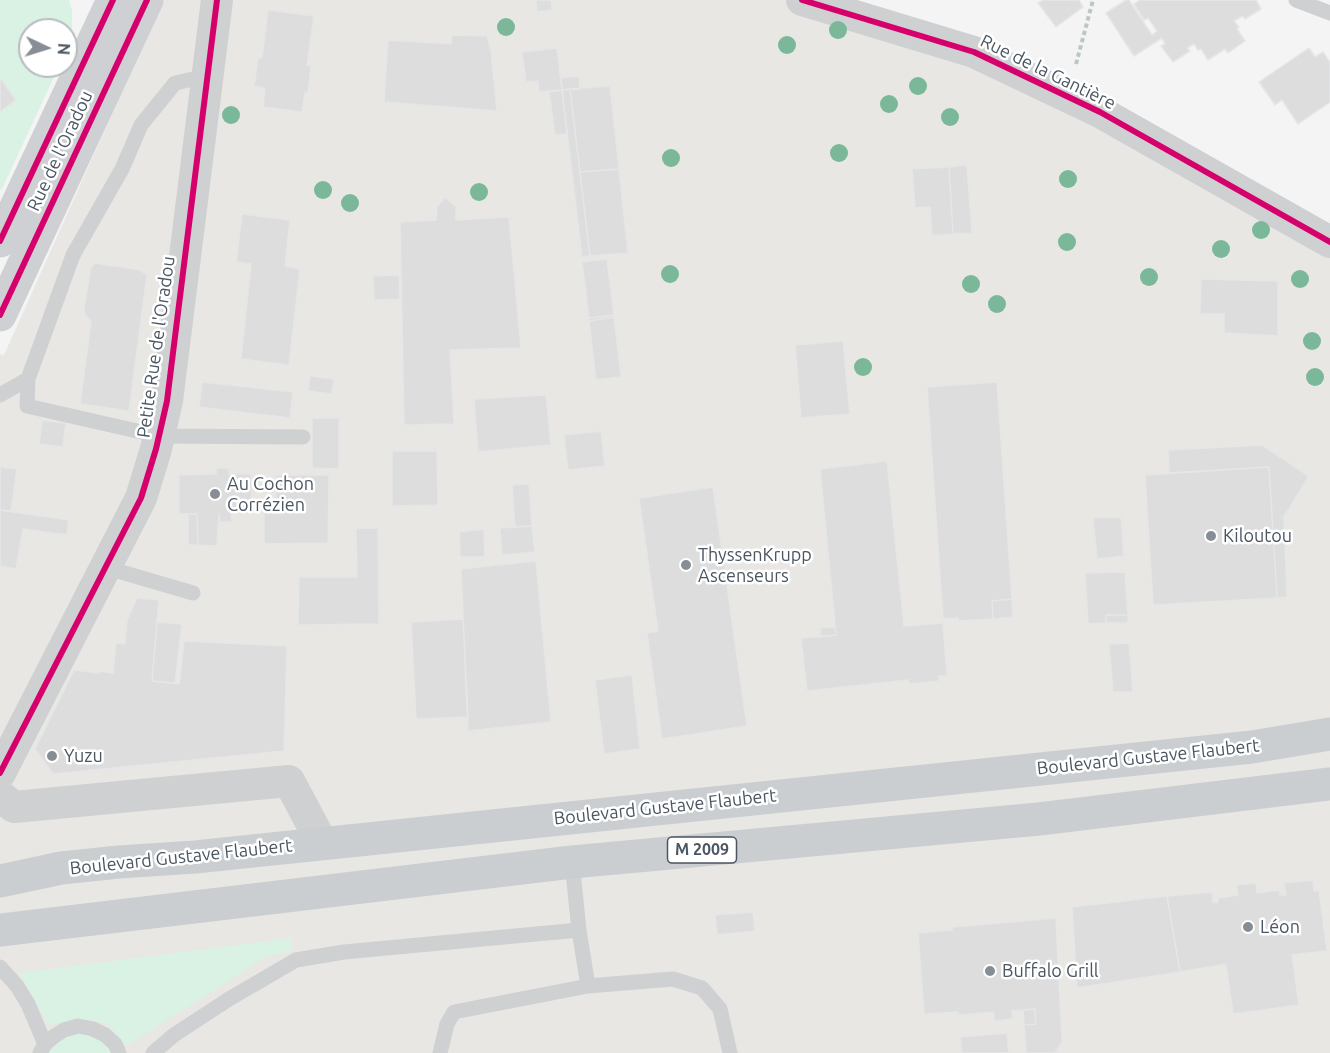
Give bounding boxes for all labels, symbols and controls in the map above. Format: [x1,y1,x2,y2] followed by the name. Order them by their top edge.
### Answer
[18,18,78,78] north arrow
[977,30,1119,114] street label: Rue de la Gantière
[55,43,73,56] text: N
[23,87,97,215] street label: Rue de l'Oradou
[133,255,179,439] street label: Petite Rue de l'Oradou
[227,473,314,516] place label: Au Cochon Corrézien
[208,487,222,501] marker: Au Cochon Corrézien
[1223,525,1292,547] place label: Kiloutou
[1204,529,1218,543] marker: Kiloutou
[698,544,812,586] place label: ThyssenKrupp Ascenseurs
[679,558,693,572] marker: ThyssenKrupp Ascenseurs
[1036,735,1260,779] street label: Boulevard Gustave Flaubert
[64,745,103,767] place label: Yuzu
[45,749,59,763] marker: Yuzu
[553,785,777,829] street label: Boulevard Gustave Flaubert
[69,835,293,879] street label: Boulevard Gustave Flaubert
[668,837,736,863] road number: M 2009
[1260,916,1300,938] place label: Léon
[1241,920,1255,934] marker: Léon
[1002,960,1099,982] place label: Buffalo Grill
[983,964,997,978] marker: Buffalo Grill

